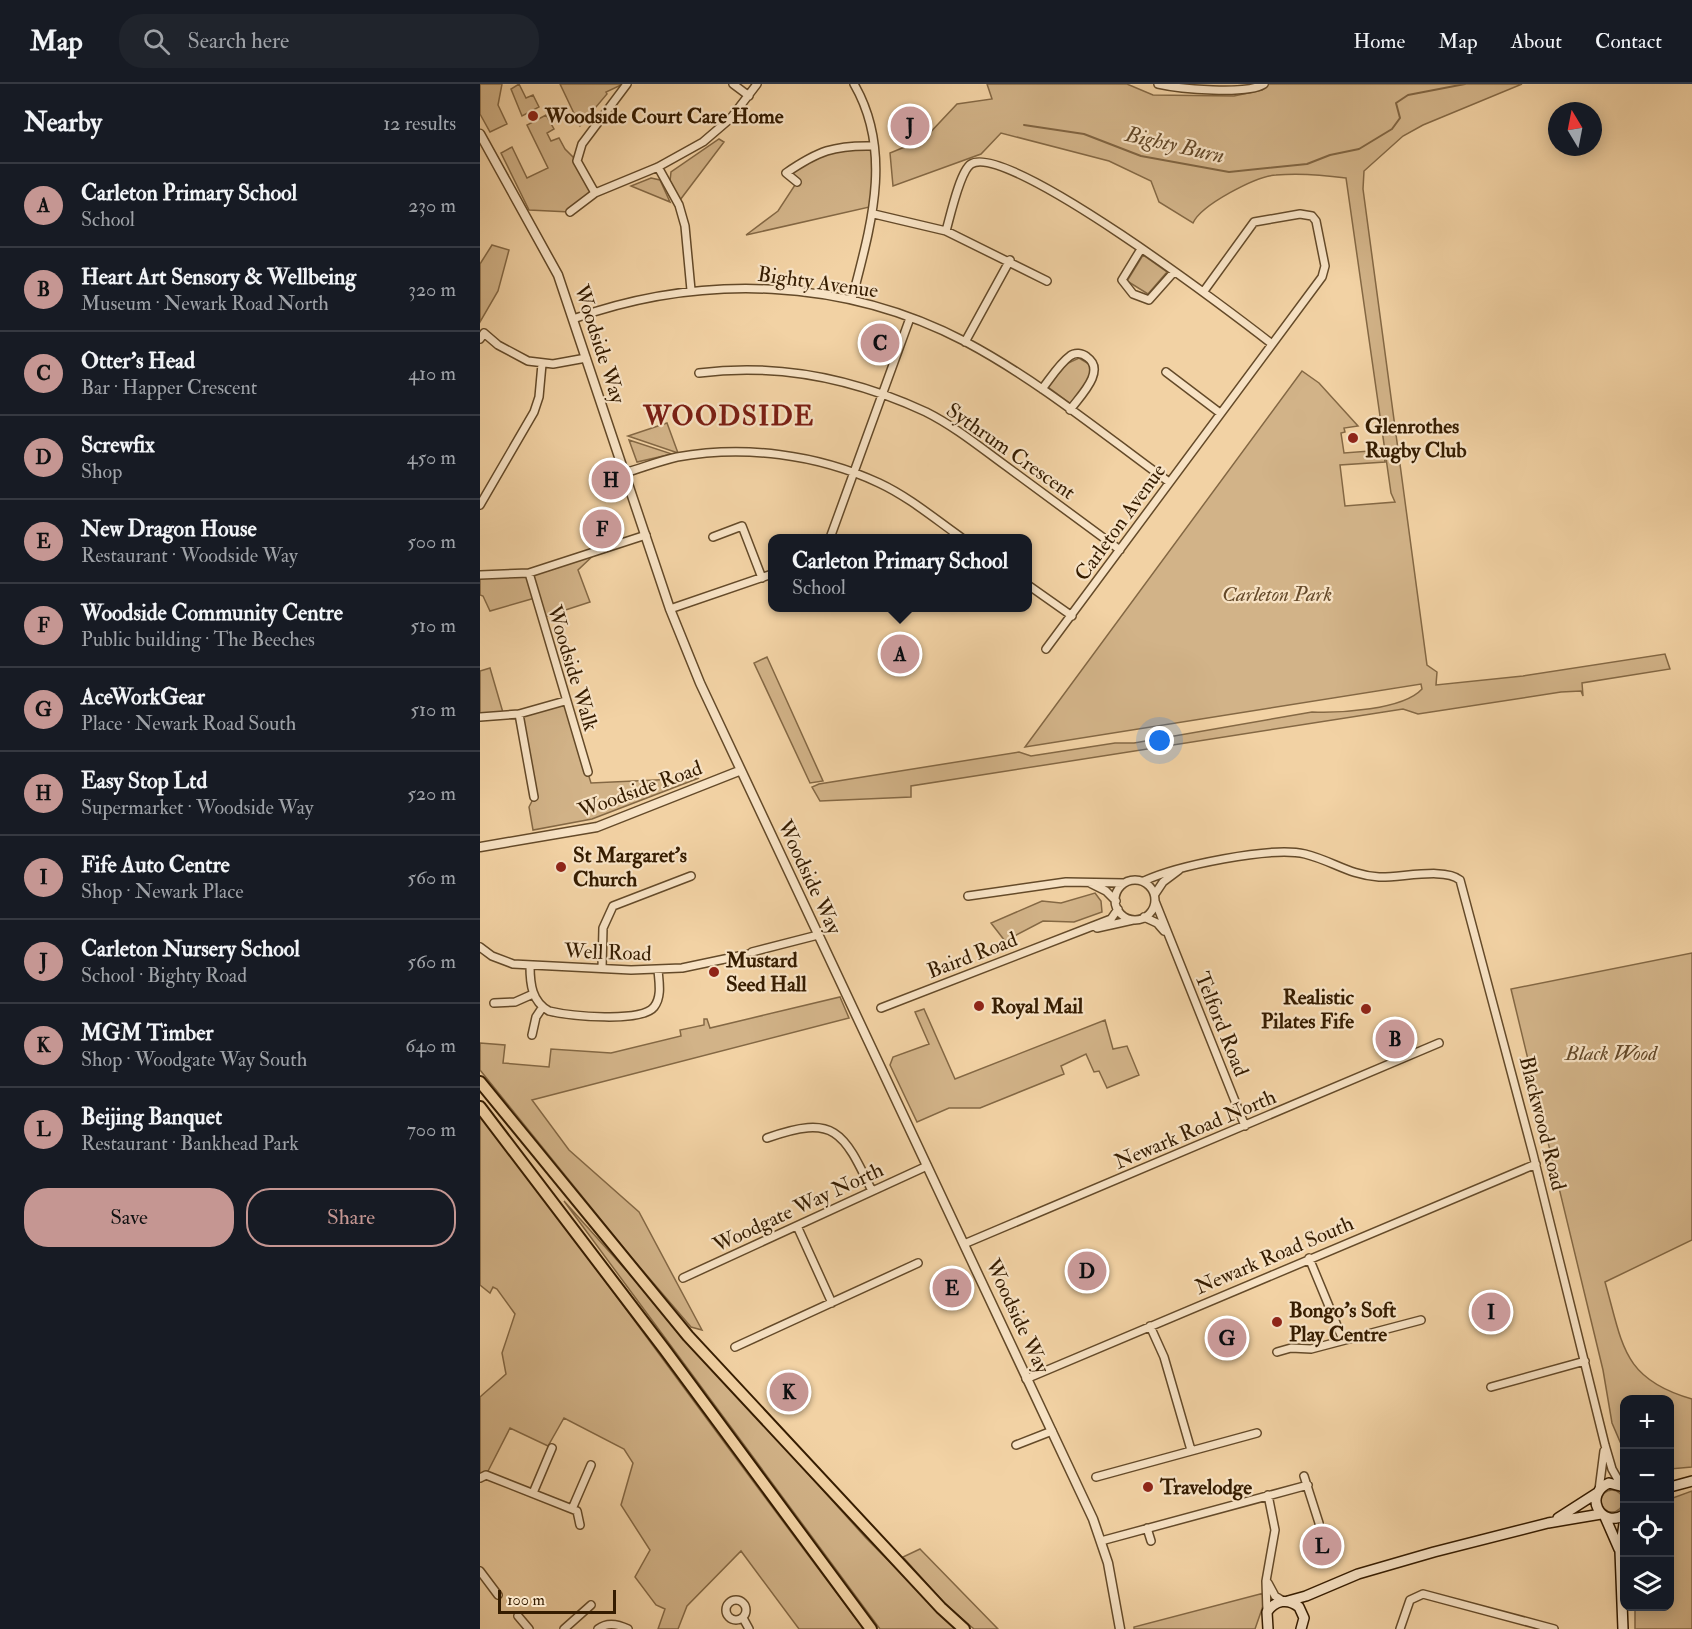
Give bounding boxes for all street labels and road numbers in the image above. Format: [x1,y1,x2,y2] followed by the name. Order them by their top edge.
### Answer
[756,261,880,304] street label: Bighty Avenue
[567,280,632,408] street label: Woodside Way
[941,397,1081,506] street label: Sythrum Crescent
[1069,458,1172,586] street label: Carleton Avenue
[540,601,604,734] street label: Woodside Walk
[573,754,707,825] street label: Woodside Road
[771,815,848,940] street label: Woodside Way
[923,926,1022,985] street label: Baird Road
[563,937,653,968] street label: Well Road
[1188,968,1255,1081] street label: Telford Road
[1513,1053,1572,1194] street label: Blackwood Road
[1110,1083,1280,1176] street label: Newark Road North
[708,1156,888,1259] street label: Woodgate Way North
[1191,1210,1358,1301] street label: Newark Road South
[979,1254,1056,1379] street label: Woodside Way

